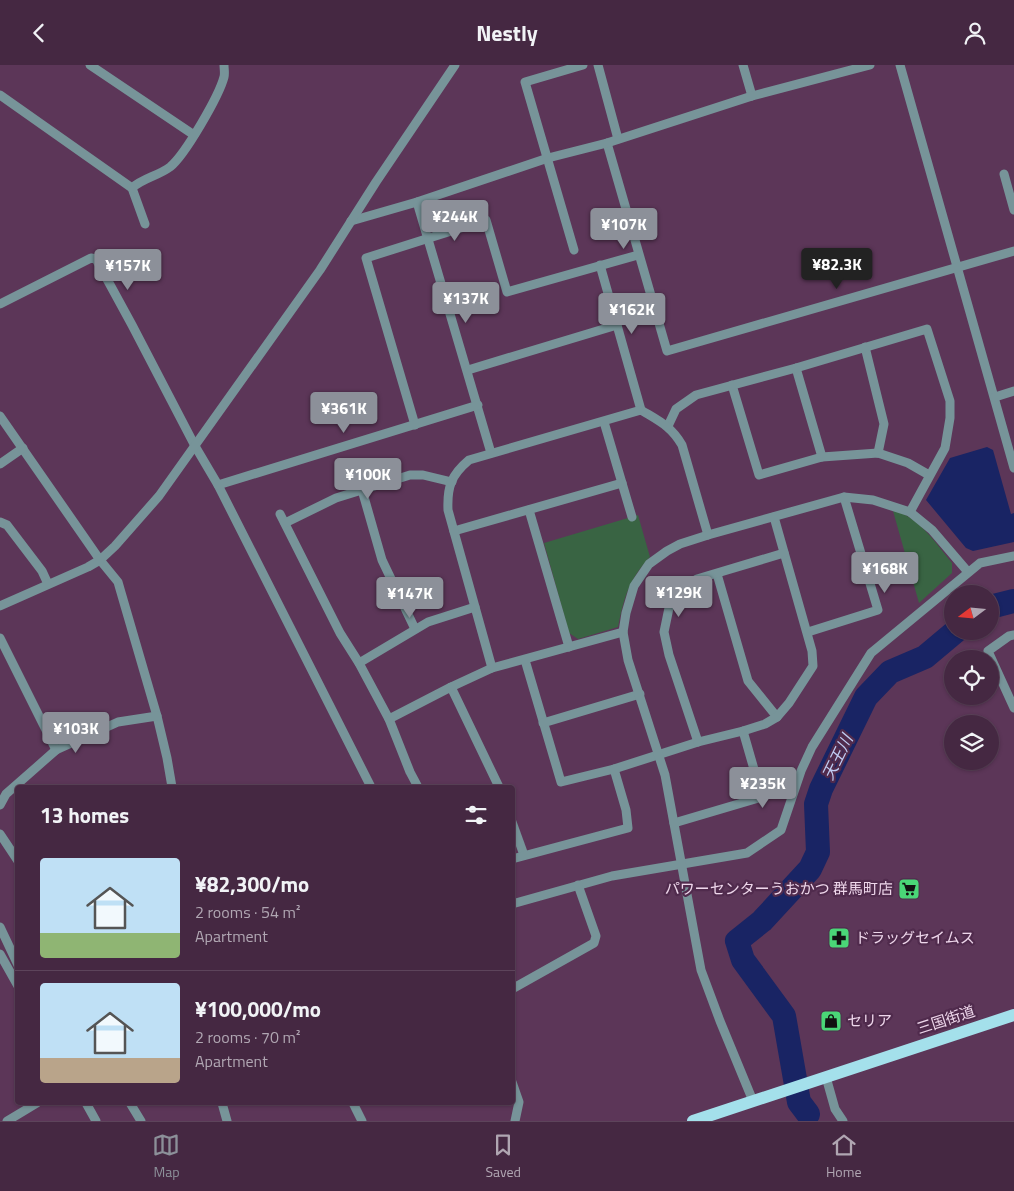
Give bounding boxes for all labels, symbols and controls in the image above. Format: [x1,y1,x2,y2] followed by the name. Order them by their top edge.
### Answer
[476,16,538,50] text: Nestly
[25,19,53,47] icon: back
[961,19,989,47] icon: person
[420,199,490,242] pin: ¥244K
[432,204,478,228] text: ¥244K
[589,207,659,250] pin: ¥107K
[601,212,647,236] text: ¥107K
[796,247,878,290] pin: ¥82.3K
[93,249,163,291] pin: ¥157K
[812,252,862,276] text: ¥82.3K
[105,253,151,277] text: ¥157K
[431,281,501,324] pin: ¥137K
[443,286,489,310] text: ¥137K
[597,293,667,335] pin: ¥162K
[609,297,655,321] text: ¥162K
[309,391,379,434] pin: ¥361K
[321,396,367,420] text: ¥361K
[333,457,403,500] pin: ¥100K
[345,462,391,486] text: ¥100K
[850,551,920,594] pin: ¥168K
[862,556,908,580] text: ¥168K
[644,575,714,618] pin: ¥129K
[375,577,445,619] pin: ¥147K
[656,580,702,604] text: ¥129K
[387,581,433,605] text: ¥147K
[944,585,999,640] north arrow
[944,585,999,770] map controls
[944,650,999,705] button: locate
[41,711,111,754] pin: ¥103K
[944,715,999,770] button: layers
[53,716,99,740] text: ¥103K
[816,728,859,784] water label: 天王川
[728,767,798,809] pin: ¥235K
[740,771,786,795] text: ¥235K
[40,799,129,831] text: 13 homes
[462,801,490,829] icon: filters
[195,868,309,900] text: ¥82,300/mo
[665,877,893,900] place label: パワーセンターうおかつ 群馬町店
[897,877,921,901] supermarket icon: パワーセンターうおかつ 群馬町店
[80,878,140,938] icon: home
[195,900,300,924] text: 2 rooms · 54 m²
[195,924,268,948] text: Apartment
[827,926,851,950] pharmacy icon: ドラッグセイムス
[855,926,975,949] place label: ドラッグセイムス
[195,993,321,1025] text: ¥100,000/mo
[914,999,978,1040] street label: 三国街道
[80,1003,140,1063] icon: home
[819,1009,843,1033] shop icon: セリア
[847,1009,892,1032] place label: セリア
[195,1025,300,1049] text: 2 rooms · 70 m²
[195,1049,268,1073] text: Apartment
[152,1131,180,1182] tab: Map
[485,1131,521,1182] tab: Saved
[826,1131,862,1182] tab: Home

